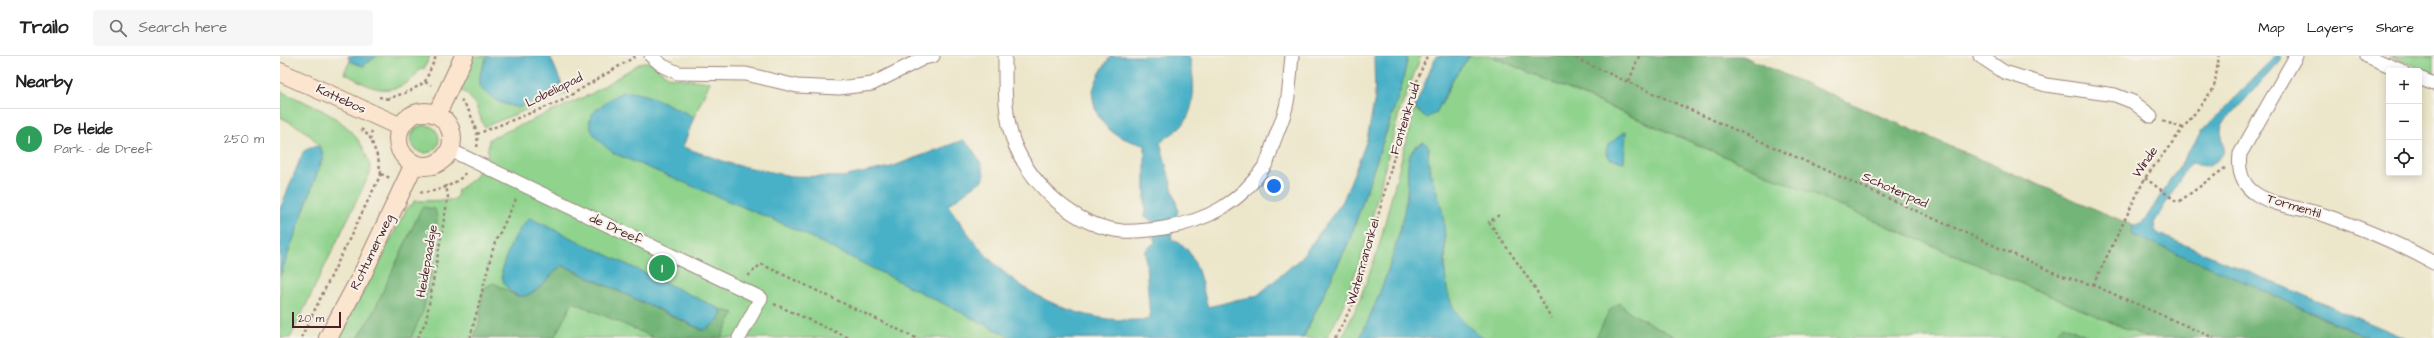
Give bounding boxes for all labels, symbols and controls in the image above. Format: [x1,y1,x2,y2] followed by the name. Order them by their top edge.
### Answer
[93,10,373,46] search box
[20,14,69,41] text: Trailo
[107,17,129,39] icon: search
[139,17,227,38] text: Search here
[2258,18,2285,38] text: Map
[2307,18,2354,38] text: Layers
[2376,18,2414,38] text: Share
[522,68,586,112] street label: Lobeliapad
[2386,68,2422,176] map controls
[2386,68,2422,104] button: +
[16,70,73,94] text: Nearby
[313,80,369,119] street label: Kattebos
[1386,81,1425,157] street label: Fonteinkruid
[2386,104,2422,140] button: −
[54,119,113,140] text: De Heide
[28,130,30,148] text: 1
[224,130,264,148] text: 250 m
[54,140,153,158] text: Park · de Dreef
[2386,140,2422,176] button: locate
[2128,143,2162,181] street label: Winde
[1859,167,1931,213] street label: Schoterpad
[1264,176,1284,196] your location
[2265,189,2323,223] street label: Tormentil
[587,209,646,249] street label: de Dreef
[346,211,399,293] street label: Rottumerweg
[1342,217,1384,307] street label: Waterranonkel
[412,223,442,299] street label: Heidepaadsje
[649,253,675,283] pin: 1
[292,310,341,329] scale bar
[298,311,324,326] text: 20 m

